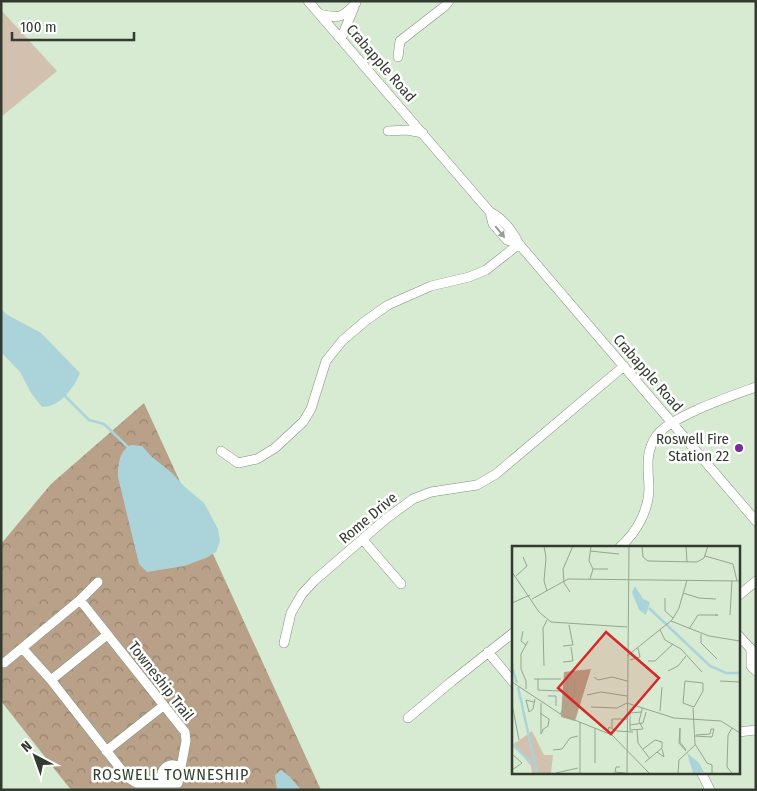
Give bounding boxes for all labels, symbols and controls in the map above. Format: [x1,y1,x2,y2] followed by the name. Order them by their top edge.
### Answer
[12,10,135,42] scale bar
[20,18,57,36] text: 100 m
[343,21,419,105] street label: Crabapple Road
[495,225,506,238] one-way arrow
[610,331,686,415] street label: Crabapple Road
[656,430,729,465] place label: Roswell Fire Station 22
[733,442,745,454] marker: Roswell Fire Station 22
[335,489,401,547] street label: Rome Drive
[512,546,740,774] inset map
[125,638,197,724] street label: Towneship Trail
[10,731,60,781] north arrow
[18,737,36,756] text: N
[93,765,249,784] district label: ROSWELL TOWNESHIP

